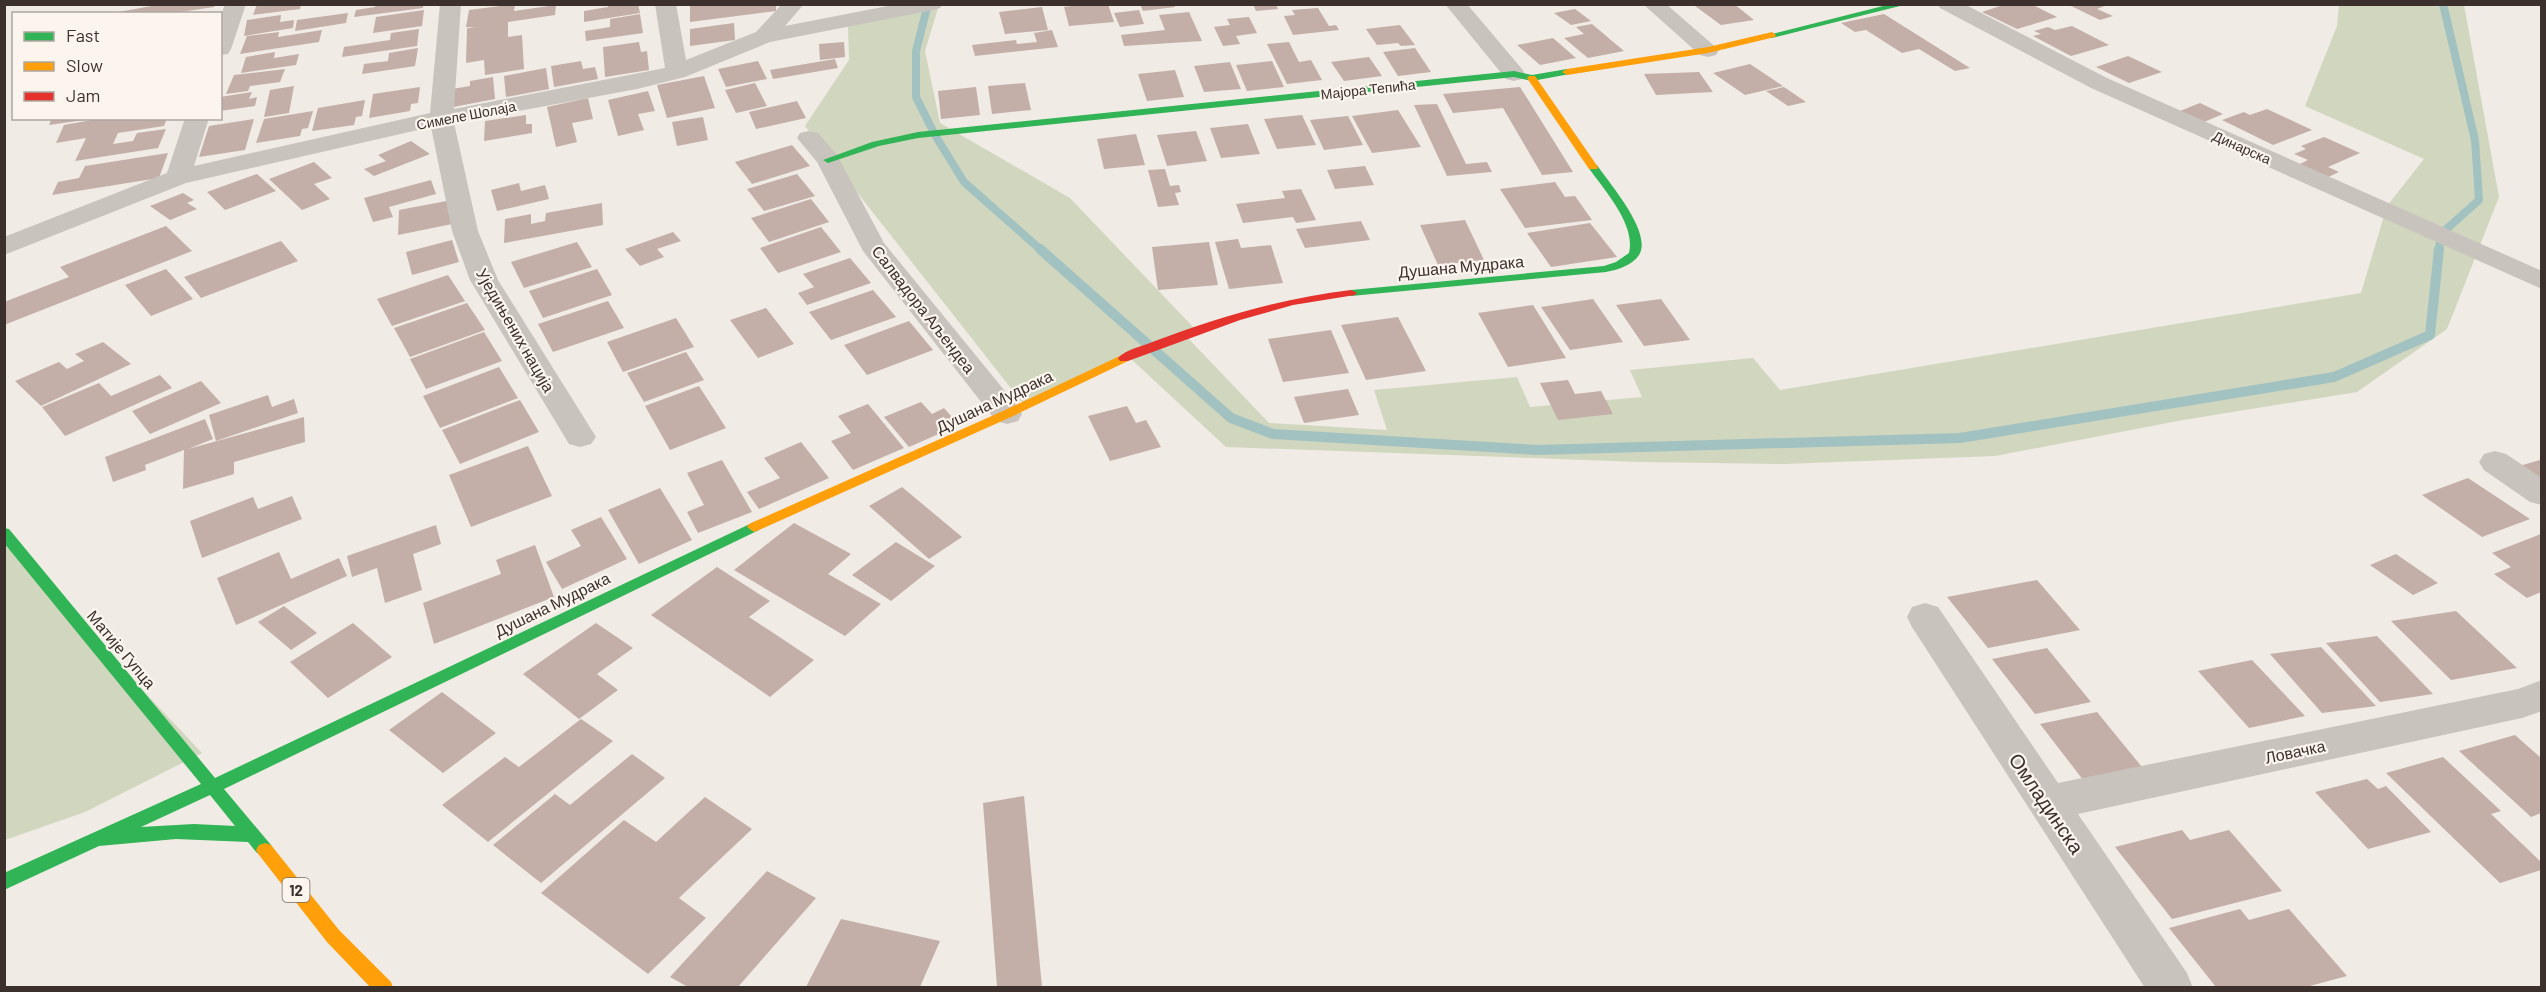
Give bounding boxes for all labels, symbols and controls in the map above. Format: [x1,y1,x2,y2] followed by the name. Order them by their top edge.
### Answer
[12,12,222,120] legend
[66,24,100,46] text: Fast
[66,54,103,76] text: Slow
[1320,76,1417,102] street label: Мајора Тепића
[66,84,100,106] text: Jam
[415,97,517,133] street label: Симеле Шолаја
[2210,127,2274,167] street label: Динарска
[868,242,980,377] street label: Салвадора Аљендеа
[1397,251,1525,281] street label: Душана Мудрака
[473,265,559,395] street label: Уједињених нација
[933,366,1055,436] street label: Душана Мудрака
[491,568,613,640] street label: Душана Мудрака
[84,606,160,692] street label: Матије Гупца
[2263,735,2327,767] street label: Ловачка
[2005,748,2090,859] street label: Омладинска
[282,878,310,902] road number: 12

